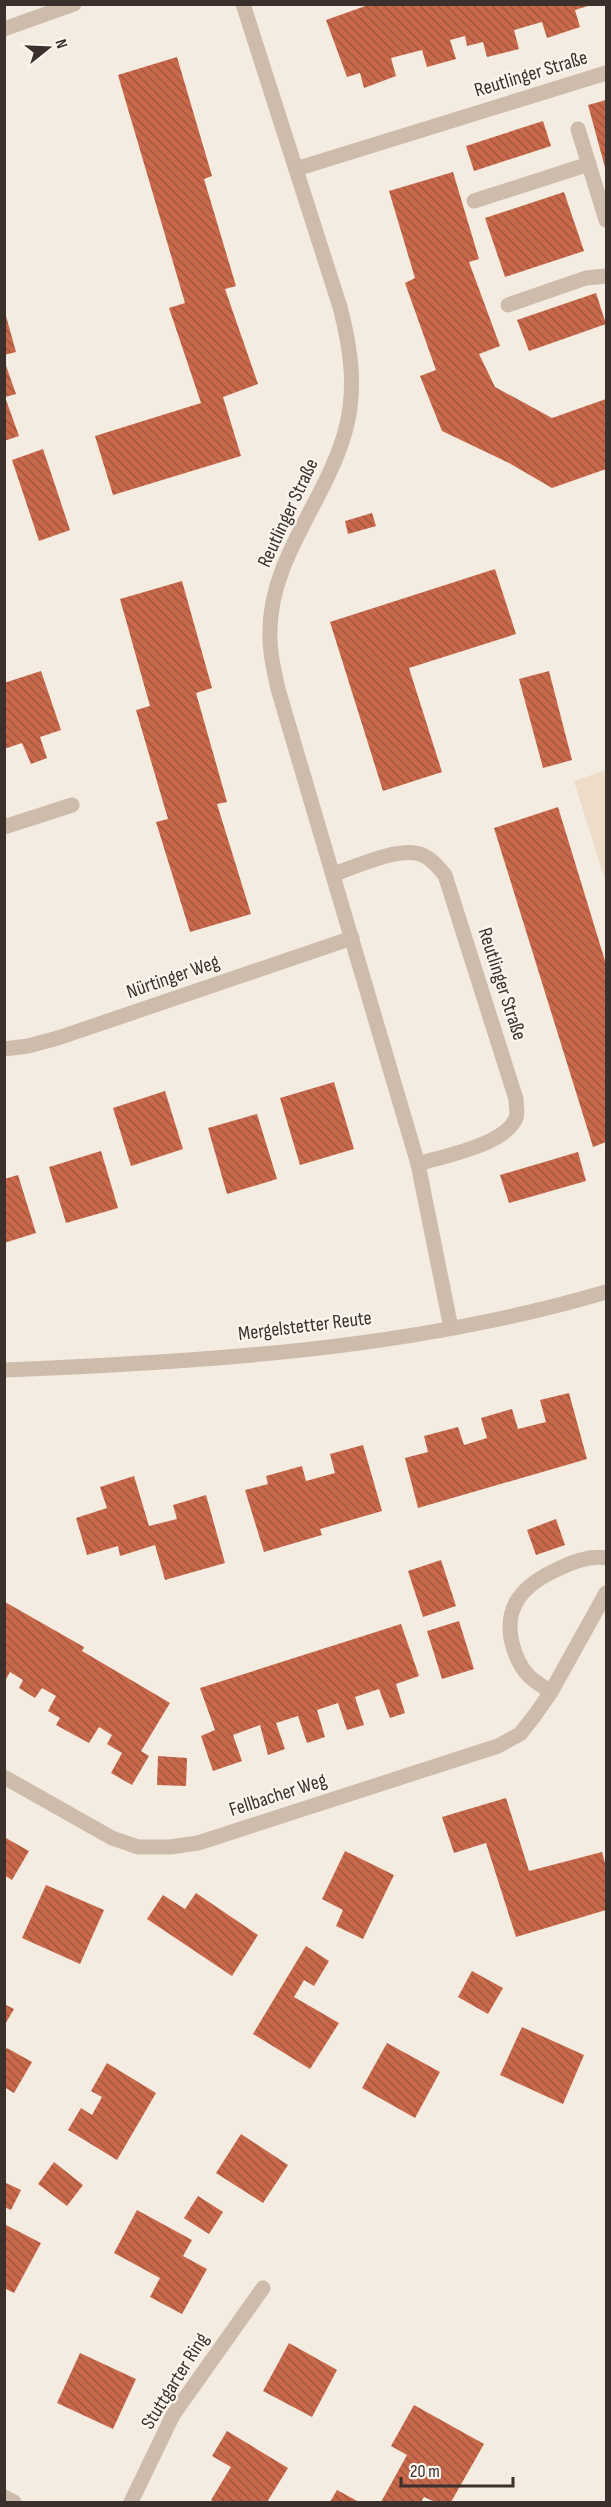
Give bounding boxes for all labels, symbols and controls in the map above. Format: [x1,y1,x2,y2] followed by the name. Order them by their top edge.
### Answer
[18,18,78,78] north arrow
[50,37,71,51] text: N
[472,45,590,103] street label: Reutlinger Straße
[252,455,324,571] street label: Reutlinger Straße
[473,925,531,1043] street label: Reutlinger Straße
[123,950,223,1004] street label: Nürtinger Weg
[237,1306,373,1346] street label: Mergelstetter Reute
[226,1768,330,1822] street label: Fellbacher Weg
[136,2328,214,2434] street label: Stuttgarter Ring
[401,2450,514,2488] scale bar
[410,2461,440,2482] text: 20 m

